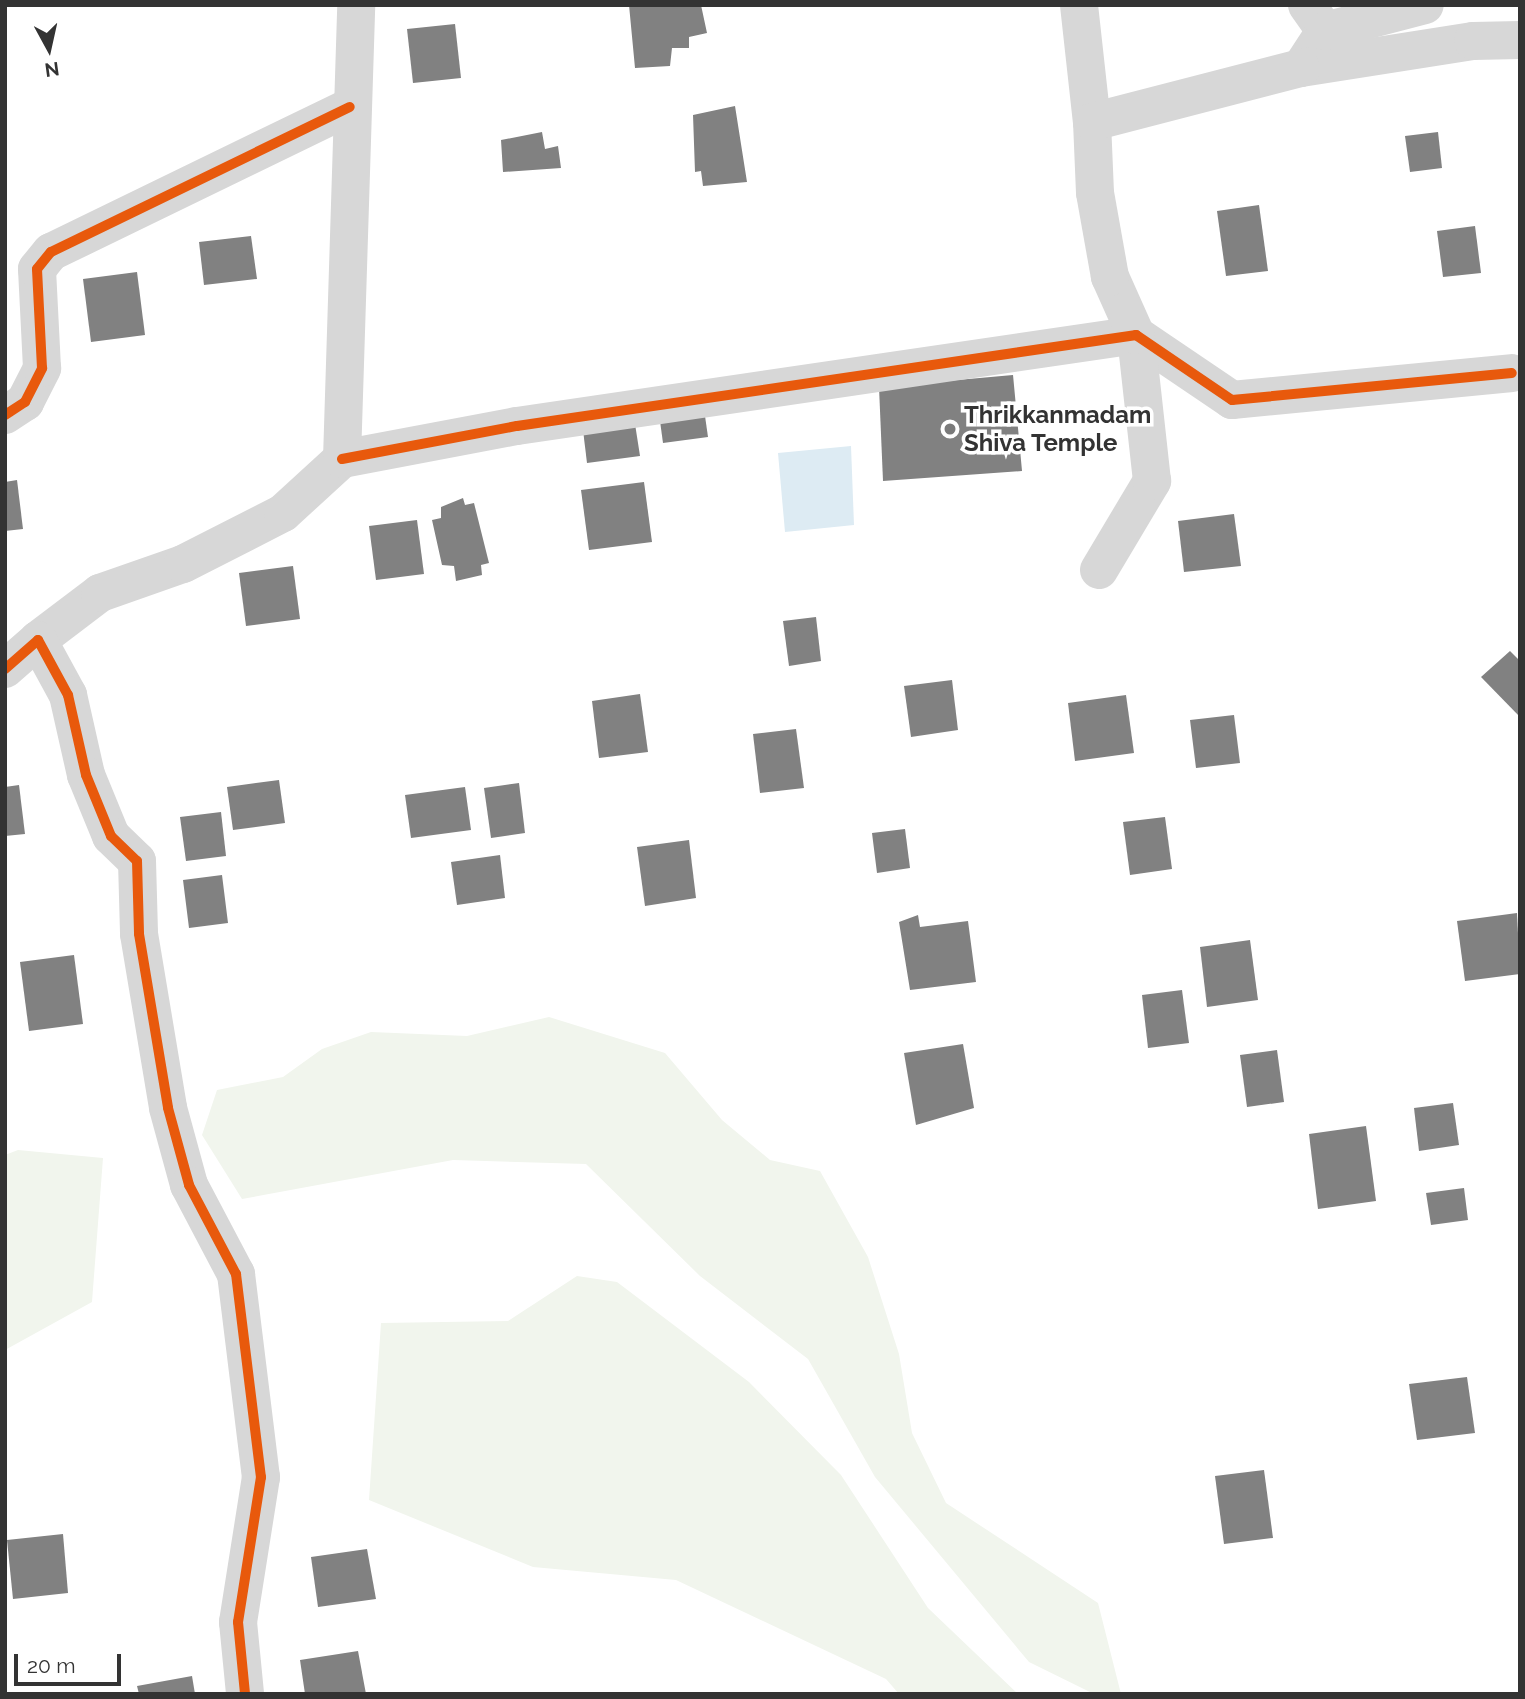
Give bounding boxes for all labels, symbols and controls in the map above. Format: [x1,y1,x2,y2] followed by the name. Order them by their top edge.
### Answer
[14,14,84,84] north arrow
[43,58,61,82] text: N
[964,401,1151,457] place label: Thrikkanmadam Shiva Temple
[942,421,958,437] marker: Thrikkanmadam Shiva Temple
[18,1640,124,1684] scale bar
[27,1653,75,1678] text: 20 m

